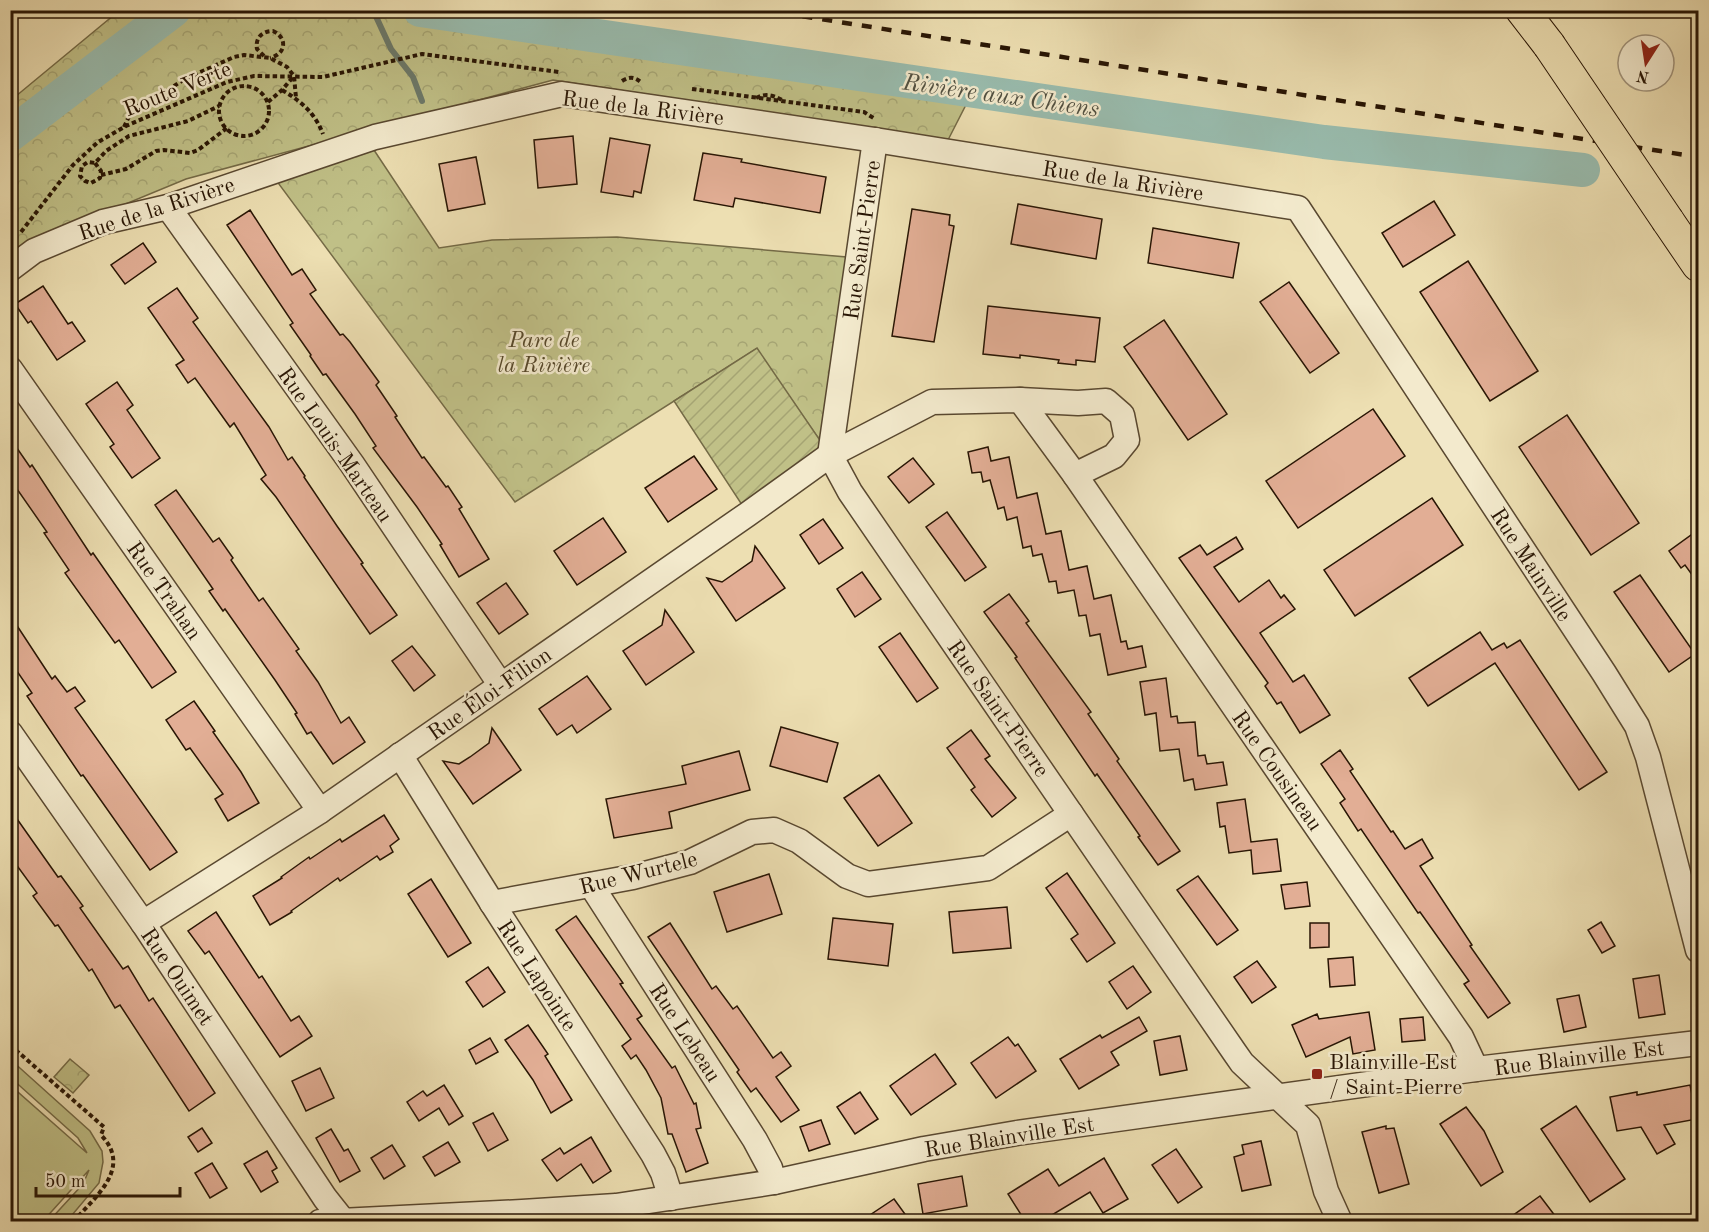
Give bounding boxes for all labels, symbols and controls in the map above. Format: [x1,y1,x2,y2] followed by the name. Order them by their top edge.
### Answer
[1616,33,1676,93] north arrow
[121,58,235,121] street label: Route Verte
[1635,66,1651,85] text: N
[900,71,1101,123] water label: Rivière aux Chiens
[560,88,725,130] street label: Rue de la Rivière
[1040,158,1205,206] street label: Rue de la Rivière
[841,159,885,322] street label: Rue Saint-Pierre
[76,174,238,246] street label: Rue de la Rivière
[498,330,590,377] park label: Parc de la Rivière
[273,364,396,527] street label: Rue Louis-Marteau
[1486,504,1575,626] street label: Rue Mainville
[122,538,205,644] street label: Rue Trahan
[942,637,1053,781] street label: Rue Saint-Pierre
[423,641,556,745] street label: Rue Éloi-Filion
[1227,707,1326,836] street label: Rue Cousineau
[577,849,700,899] street label: Rue Wurtele
[492,917,580,1035] street label: Rue Lapointe
[136,924,217,1030] street label: Rue Ouimet
[644,980,724,1087] street label: Rue Lebeau
[1493,1038,1666,1080] street label: Rue Blainville Est
[1329,1052,1462,1099] place label: Blainville Est / Saint-Pierre
[1310,1067,1324,1081] marker: Blainville Est / Saint-Pierre
[923,1114,1096,1162] street label: Rue Blainville Est
[36,1160,180,1198] scale bar
[45,1173,85,1191] text: 50 m

